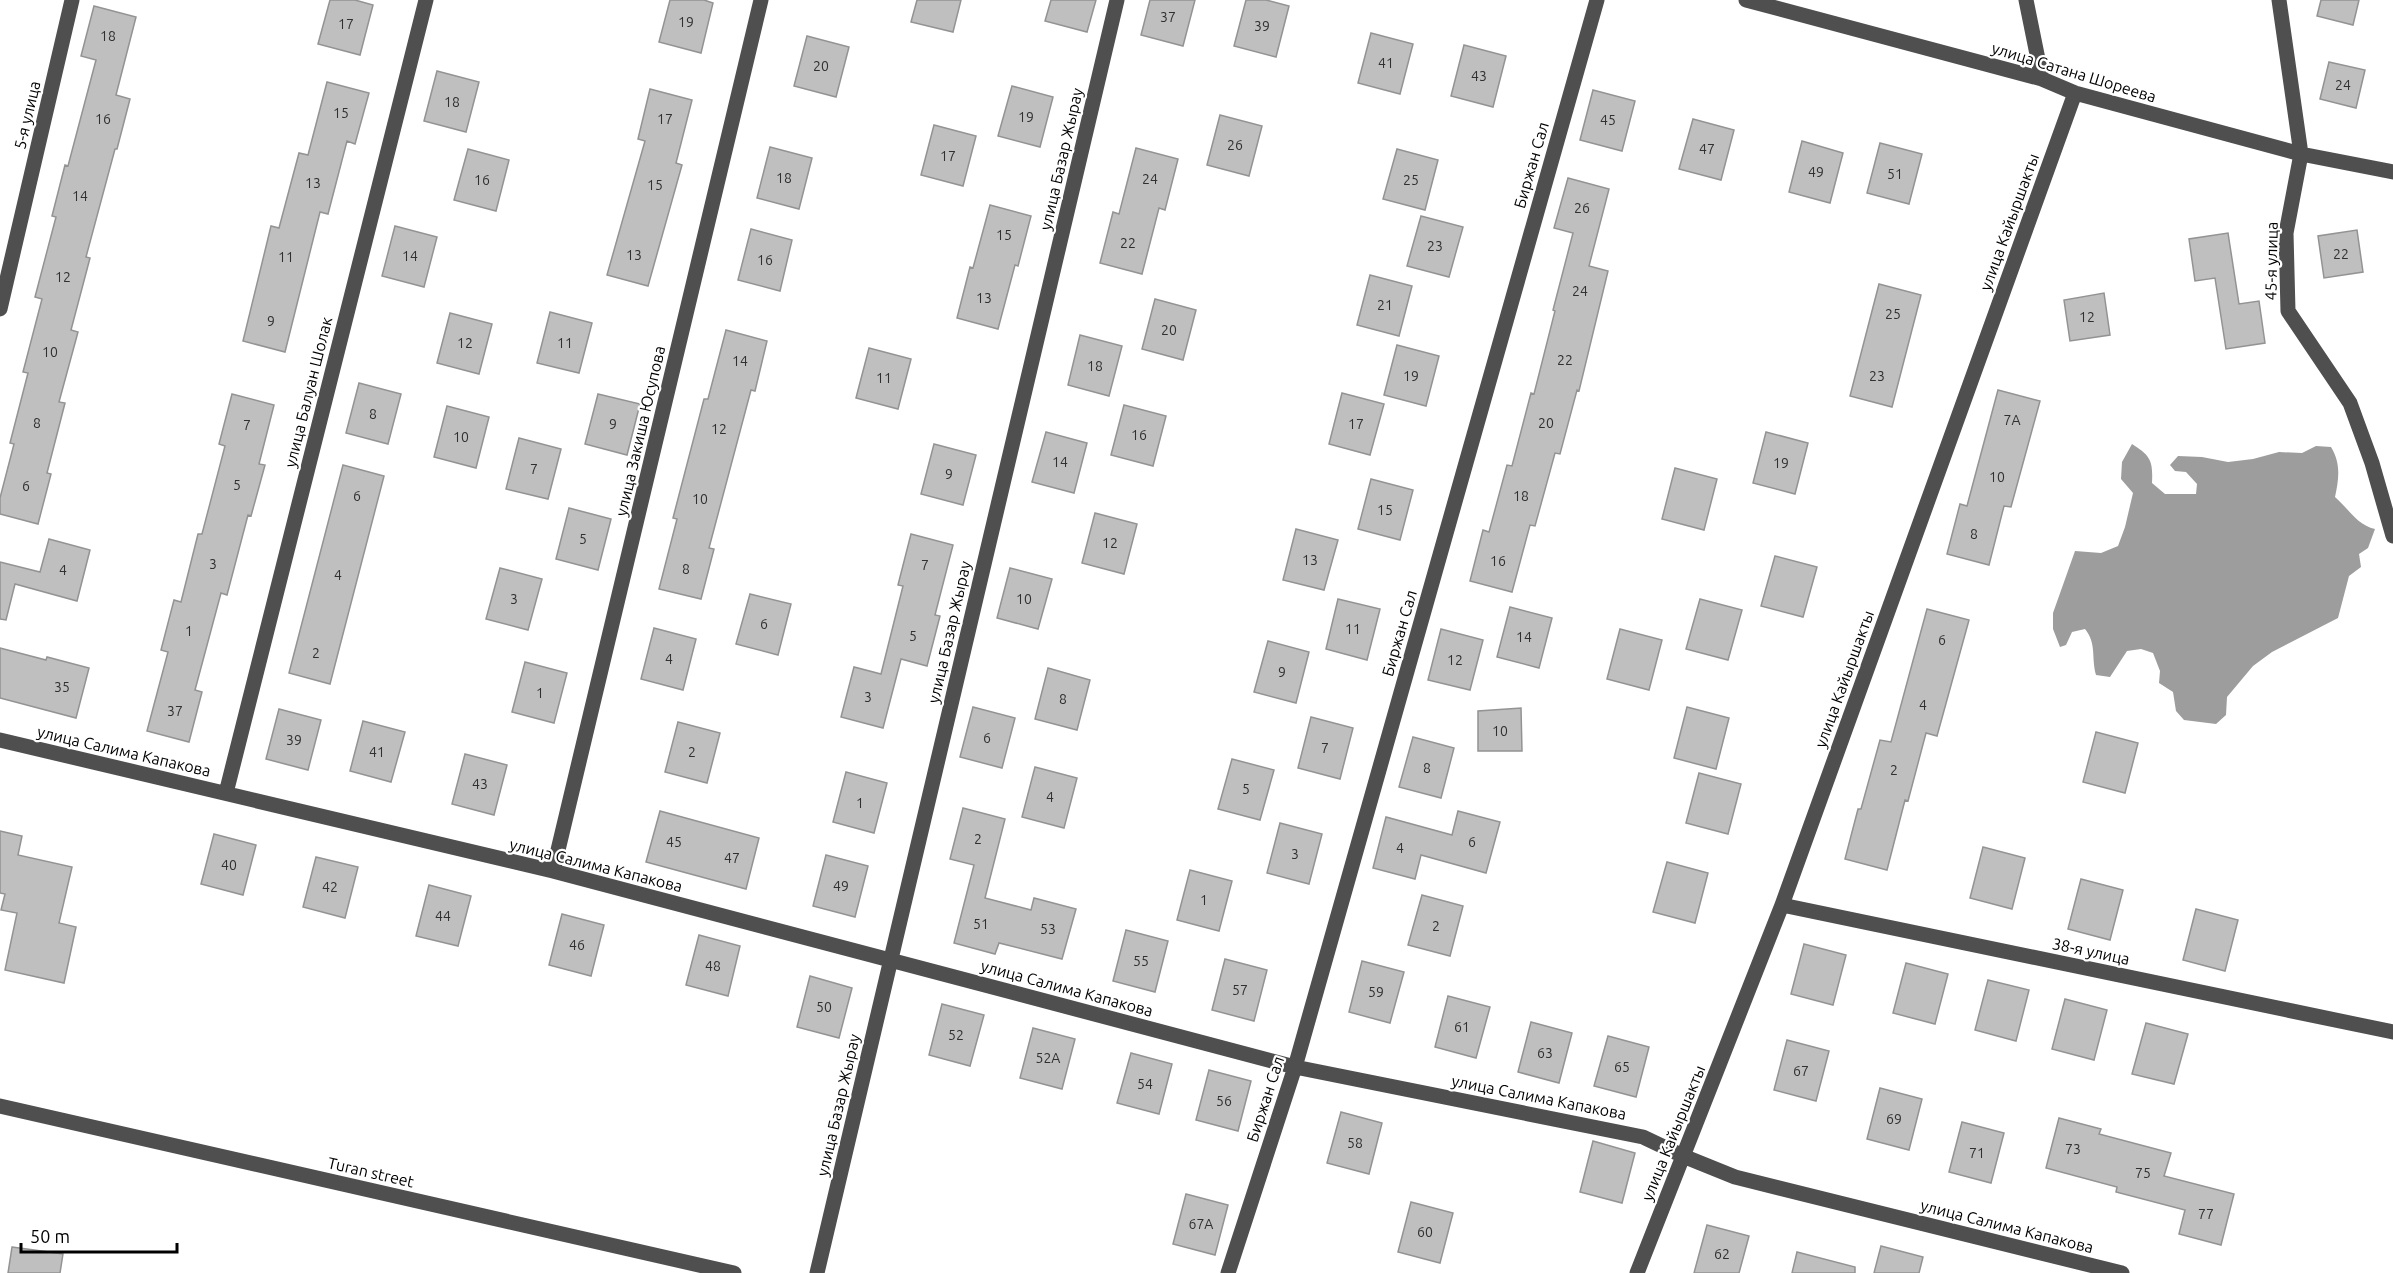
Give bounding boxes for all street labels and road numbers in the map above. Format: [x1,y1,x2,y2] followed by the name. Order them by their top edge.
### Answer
[1990,38,2158,106] street label: улица Сатана Шореева
[10,79,44,151] street label: 5-я улица
[1036,86,1086,232] street label: улица Базар Жырау
[1510,120,1552,210] street label: Биржан Сал
[1976,151,2042,293] street label: улица Кайыршакты
[2261,221,2281,301] street label: 45-я улица
[281,315,335,469] street label: улица Балуан Шолак
[612,344,668,518] street label: улица Закиша Юсупова
[924,559,974,705] street label: улица Базар Жырау
[1378,588,1420,678] street label: Биржан Сал
[1811,608,1877,750] street label: улица Кайыршакты
[35,722,213,780] street label: улица Салима Капакова
[508,835,684,895] street label: улица Салима Капакова
[2051,934,2131,968] street label: 38-я улица
[979,956,1155,1020] street label: улица Салима Капакова
[813,1032,863,1178] street label: улица Базар Жырау
[1243,1054,1287,1144] street label: Биржан Сал
[1638,1063,1708,1203] street label: улица Кайыршакты
[1450,1071,1628,1123] street label: улица Салима Капакова
[326,1153,417,1191] street label: Turan street
[1919,1196,2095,1256] street label: улица Салима Капакова

